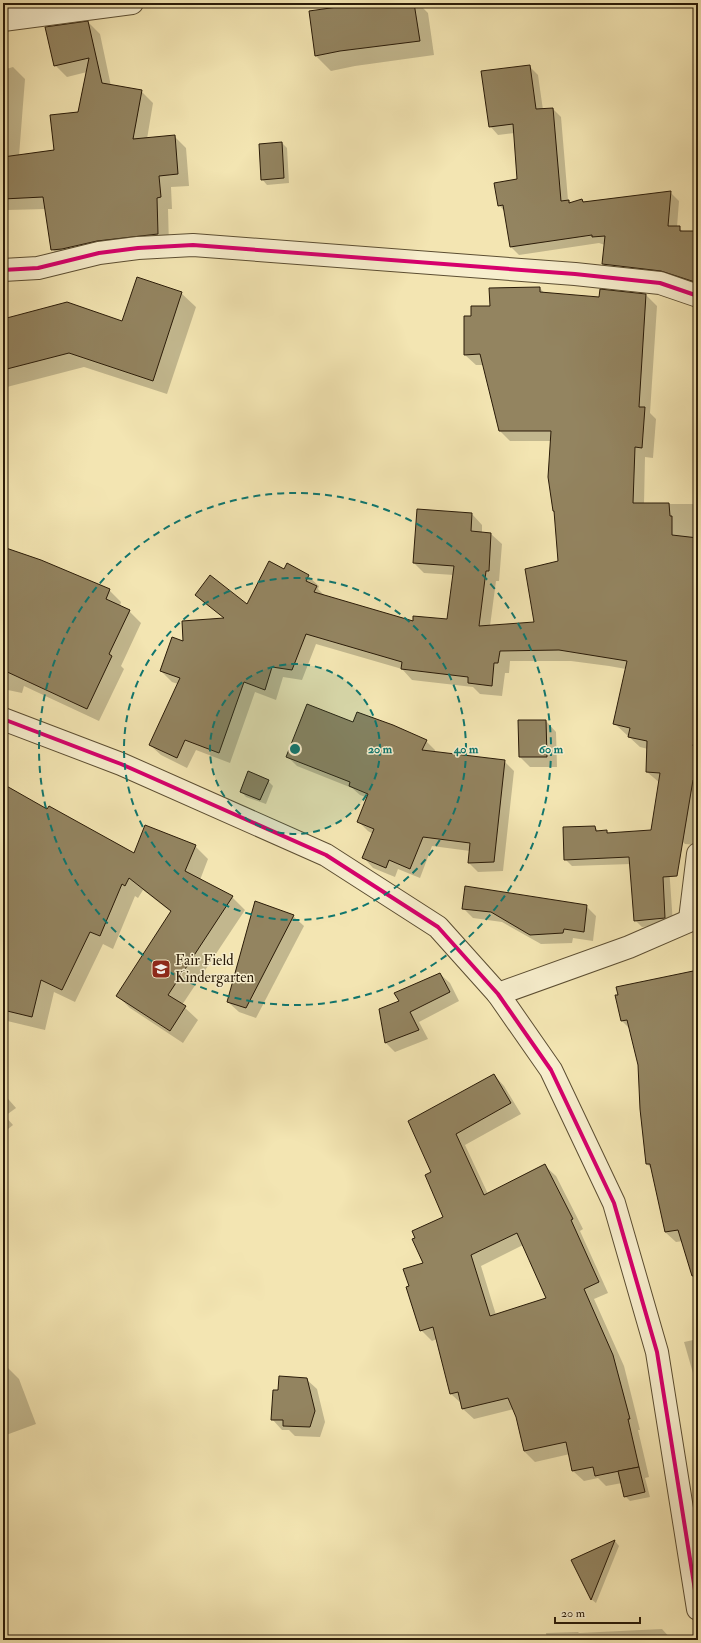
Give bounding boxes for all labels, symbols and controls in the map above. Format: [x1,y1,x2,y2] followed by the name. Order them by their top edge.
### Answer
[288,742,302,756] centre of rings
[368,742,393,757] text: 20 m
[453,742,479,757] text: 40 m
[539,742,564,757] text: 60 m
[175,951,255,987] place label: Fair Field Kindergarten
[150,958,172,980] school or university icon: Fair Field Kindergarten
[555,1599,640,1625] scale bar
[561,1606,586,1621] text: 20 m

